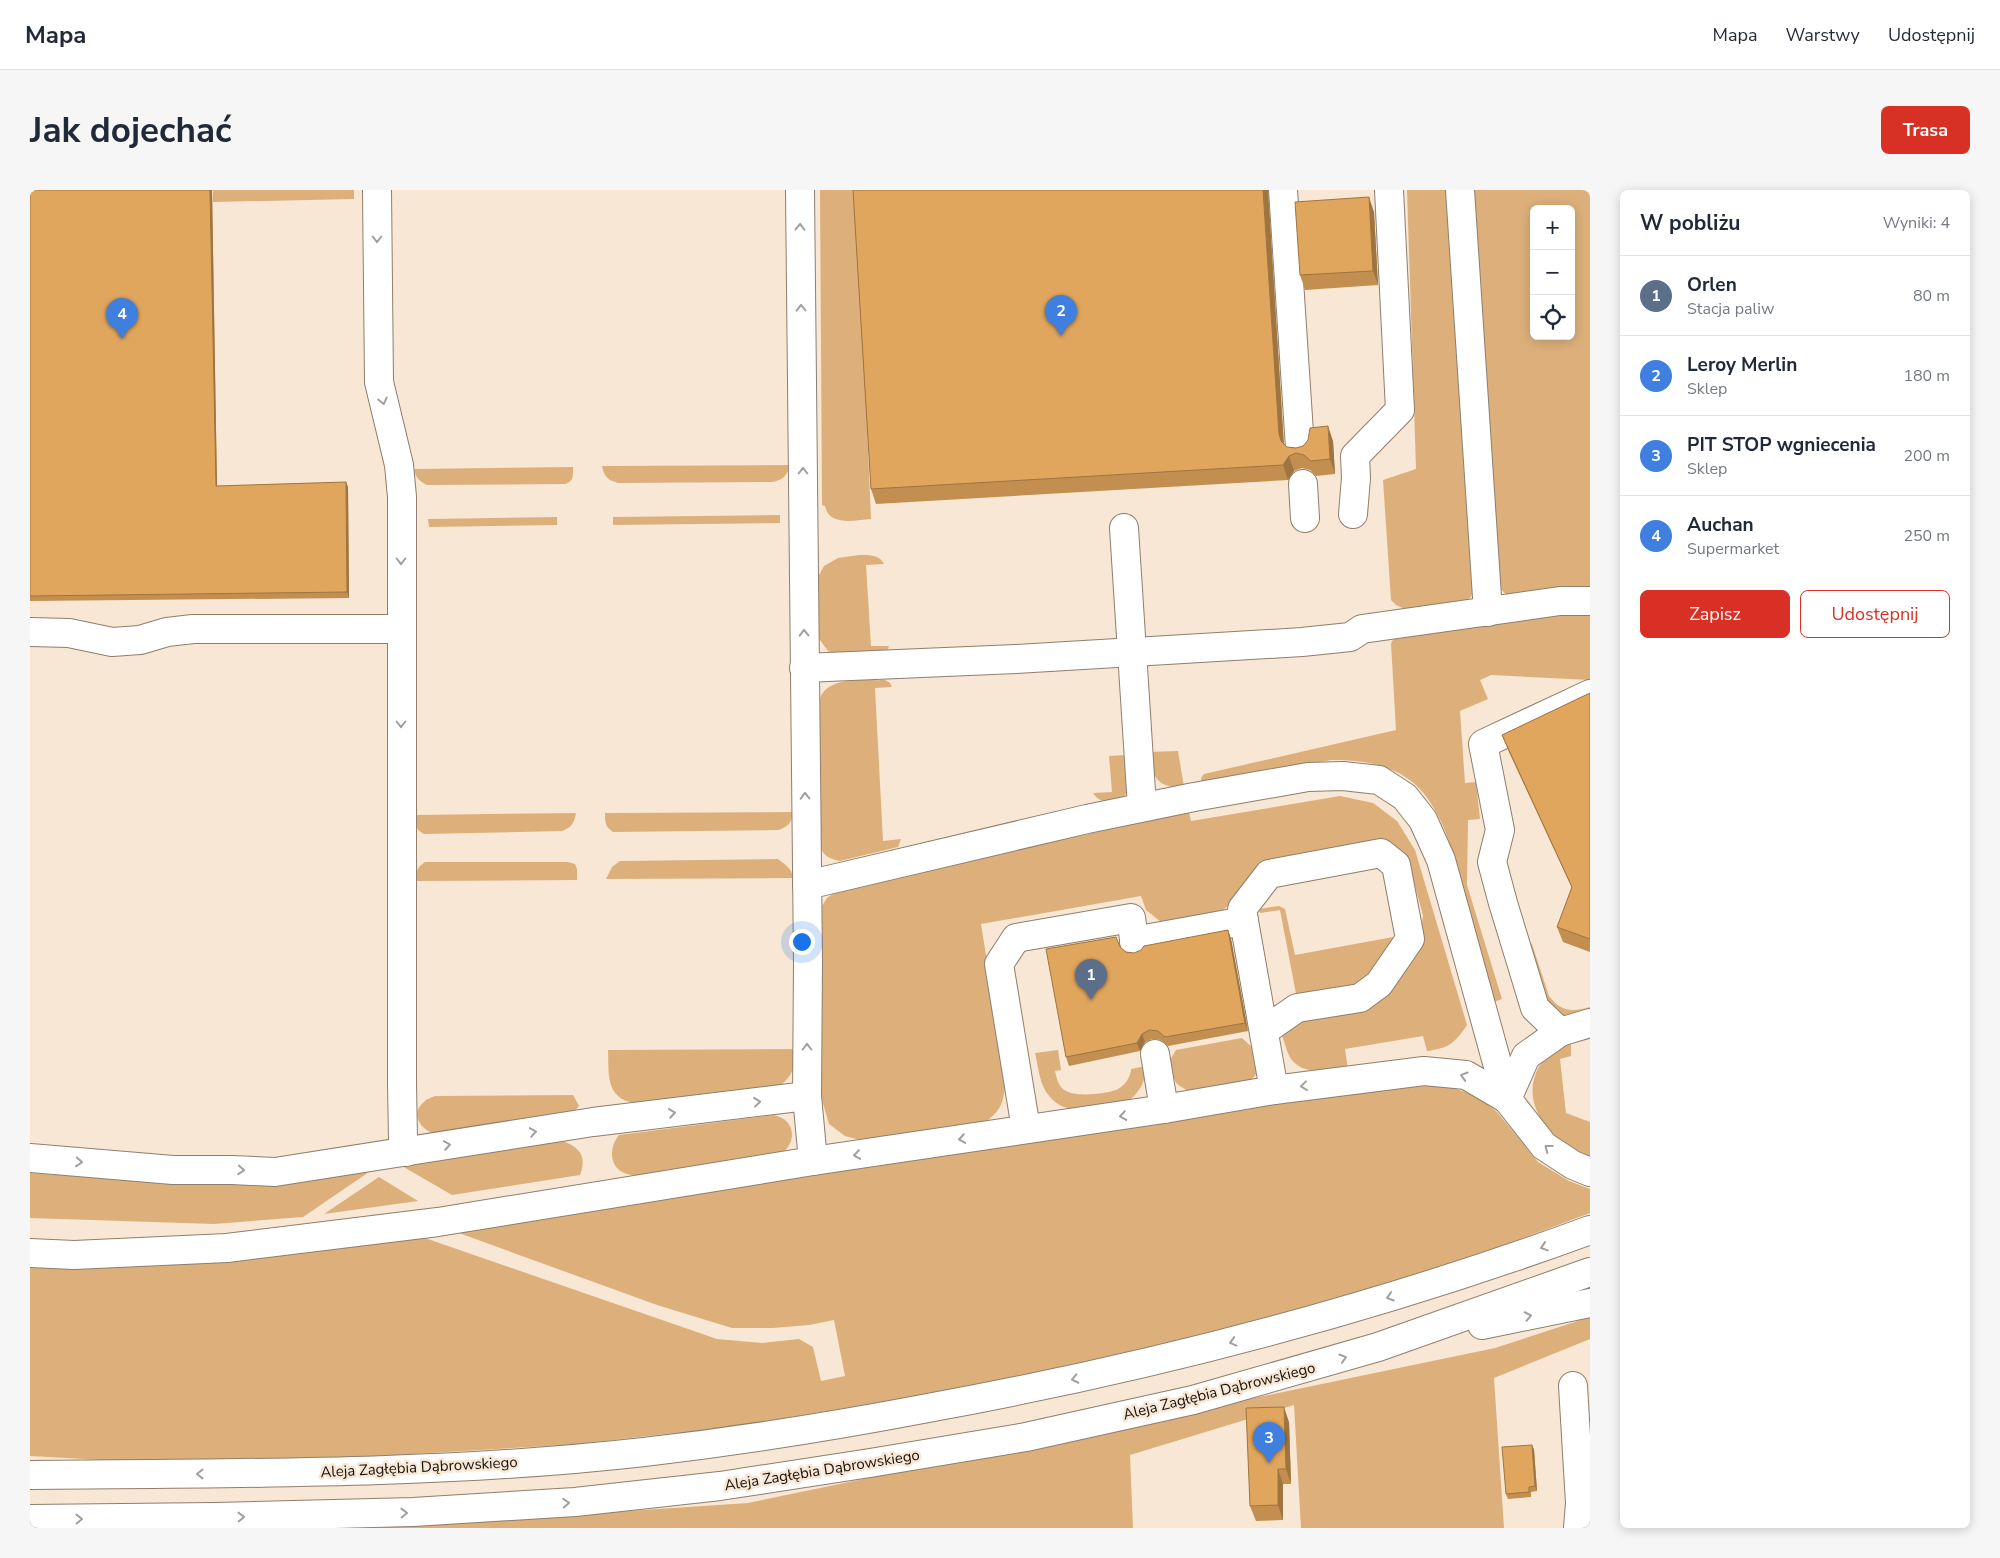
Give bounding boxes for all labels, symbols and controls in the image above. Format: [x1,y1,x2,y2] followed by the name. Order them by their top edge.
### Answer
[25,19,87,51] text: Mapa
[1713,23,1757,47] text: Mapa
[1785,23,1860,47] text: Warstwy
[1888,23,1975,47] text: Udostępnij
[1881,106,1970,154] button: Trasa
[30,107,232,154] text: Jak dojechać
[1530,205,1575,340] map controls
[1530,205,1575,250] button: +
[1640,209,1741,237] text: W pobliżu
[1883,212,1950,234] text: Wyniki: 4
[795,223,806,231] one-way arrow
[372,235,382,243] one-way arrow
[1530,250,1575,295] button: −
[1687,272,1737,298] text: Orlen
[1651,285,1661,307] text: 1
[1913,285,1950,307] text: 80 m
[1045,295,1077,336] pin: 2
[1530,295,1575,340] button: locate
[106,298,138,339] pin: 4
[1687,298,1774,320] text: Stacja paliw
[796,304,806,312] one-way arrow
[1687,352,1797,378] text: Leroy Merlin
[1651,365,1661,387] text: 2
[1903,365,1950,387] text: 180 m
[1687,378,1727,400] text: Sklep
[377,396,388,405] one-way arrow
[1687,432,1876,458] text: PIT STOP wgniecenia
[1651,445,1661,467] text: 3
[1903,445,1950,467] text: 200 m
[1687,458,1727,480] text: Sklep
[798,467,808,474] one-way arrow
[1687,512,1754,538] text: Auchan
[1651,525,1661,547] text: 4
[1903,525,1950,547] text: 250 m
[1687,538,1779,560] text: Supermarket
[396,558,406,565] one-way arrow
[1640,590,1790,638] button: Zapisz
[1800,590,1950,638] button: Udostępnij
[798,629,809,637] one-way arrow
[396,720,406,728] one-way arrow
[800,792,810,800] one-way arrow
[789,929,815,955] your location
[1075,959,1107,1000] pin: 1
[802,1043,812,1051] one-way arrow
[1461,1072,1469,1082] one-way arrow
[1299,1080,1307,1091] one-way arrow
[753,1097,761,1108] one-way arrow
[667,1108,676,1118] one-way arrow
[1118,1110,1127,1120] one-way arrow
[529,1127,537,1137] one-way arrow
[957,1134,966,1144] one-way arrow
[442,1141,451,1151] one-way arrow
[1544,1145,1554,1154] one-way arrow
[853,1150,861,1160] one-way arrow
[75,1156,83,1167] one-way arrow
[237,1165,245,1176] one-way arrow
[1540,1241,1549,1251] one-way arrow
[1386,1291,1394,1301] one-way arrow
[1524,1311,1533,1321] one-way arrow
[1229,1336,1238,1347] one-way arrow
[1338,1353,1346,1363] one-way arrow
[1121,1357,1317,1425] street label: Aleja Zagłębia Dąbrowskiego
[1071,1374,1080,1384] one-way arrow
[1253,1422,1285,1463] pin: 3
[723,1445,921,1495] street label: Aleja Zagłębia Dąbrowskiego
[320,1452,518,1482] street label: Aleja Zagłębia Dąbrowskiego
[196,1469,204,1479] one-way arrow
[562,1497,570,1508] one-way arrow
[400,1507,408,1518] one-way arrow
[238,1512,245,1522] one-way arrow
[75,1514,83,1524] one-way arrow

